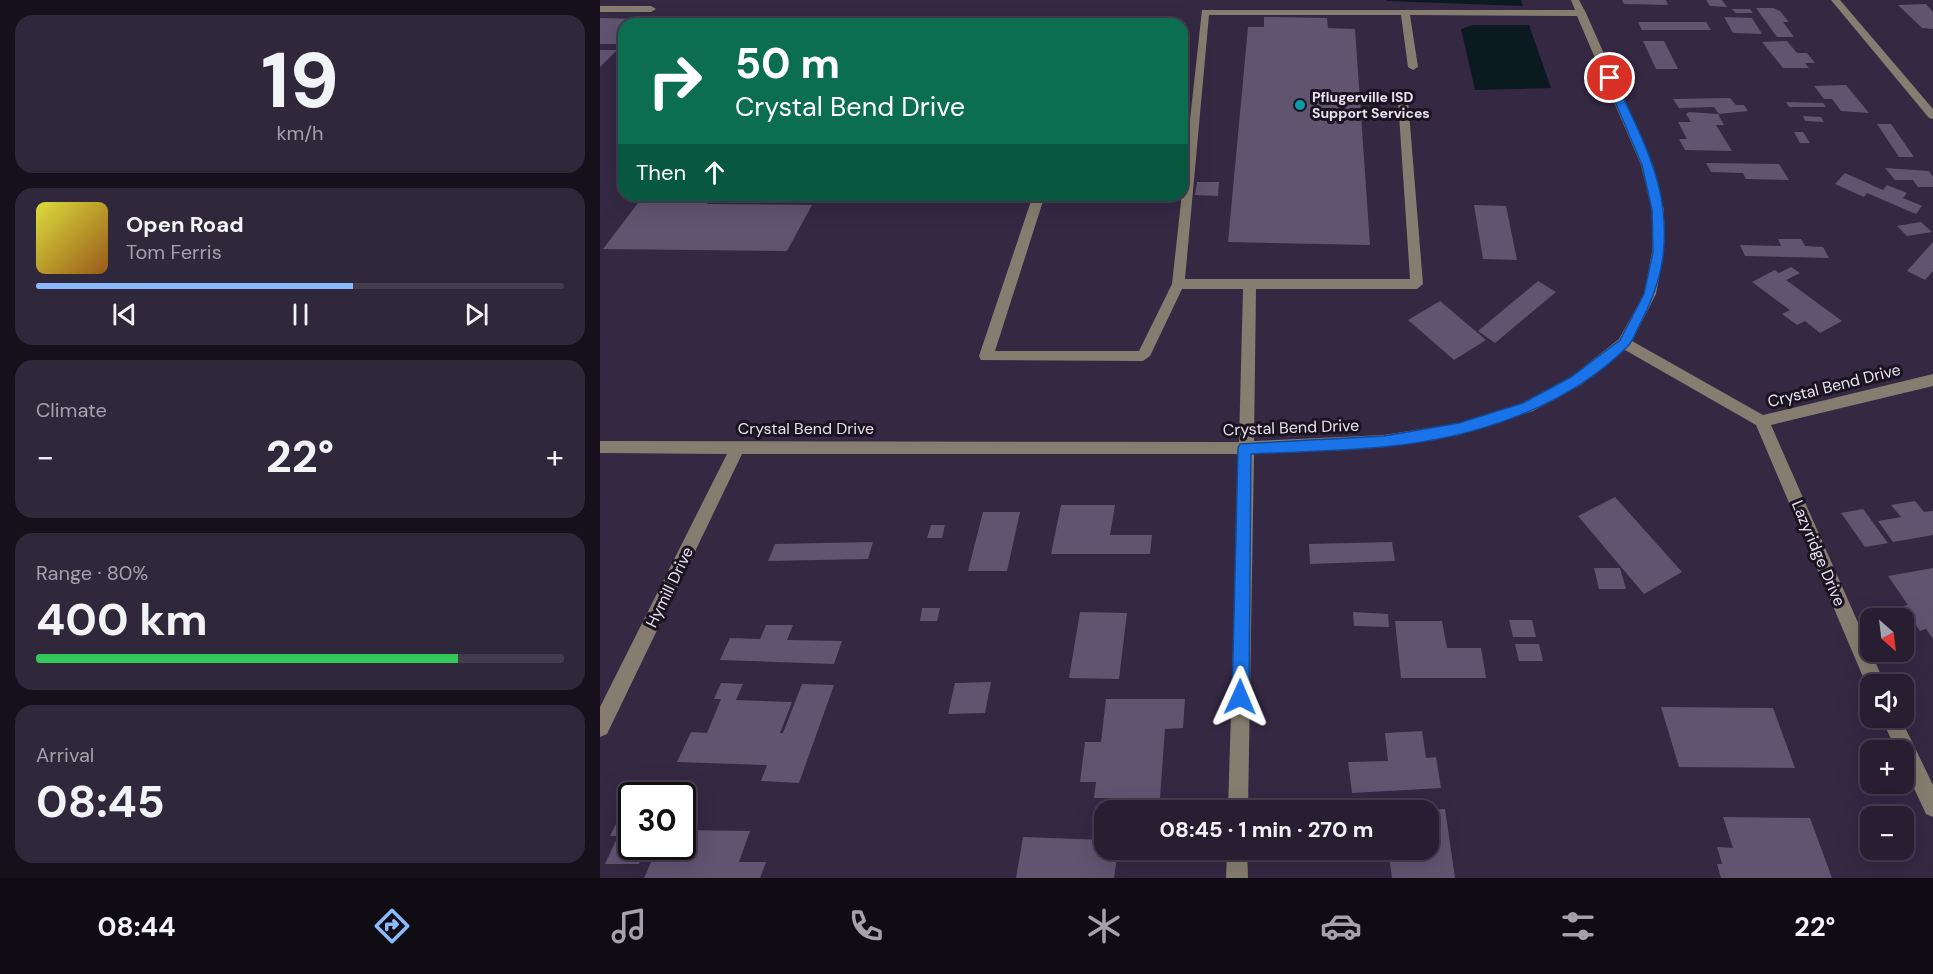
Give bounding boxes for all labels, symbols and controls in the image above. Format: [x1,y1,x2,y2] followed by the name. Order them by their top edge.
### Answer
[261,30,339,131] text: 19
[735,36,840,91] text: 50 m
[636,42,714,120] icon: right
[1584,52,1635,103] pin
[1593,61,1626,94] icon: arrive
[1312,88,1430,122] place label: Pflugerville ISD Support Services
[735,89,965,124] text: Crystal Bend Drive
[1293,98,1307,112] marker: Pflugerville ISD Support Services
[276,120,324,146] text: km/h
[698,156,731,189] icon: ahead
[636,158,686,187] text: Then
[126,210,244,239] text: Open Road
[126,239,222,265] text: Tom Ferris
[108,298,141,331] icon: previous
[284,298,317,331] icon: pause
[460,298,493,331] icon: next
[1765,359,1903,412] street label: Crystal Bend Drive
[36,397,107,423] text: Climate
[1222,415,1360,440] street label: Crystal Bend Drive
[738,418,874,439] street label: Crystal Bend Drive
[266,427,334,486] text: 22°
[36,435,54,478] text: −
[546,435,564,478] text: +
[1787,497,1850,609] street label: Lazyridge Drive
[641,543,698,631] street label: Hymill Drive
[36,560,148,586] text: Range · 80%
[36,590,208,649] text: 400 km
[1860,608,1914,662] north arrow
[1860,608,1914,860] map controls
[1208,665,1272,729] position arrow
[1860,674,1914,728] button: sound
[1860,740,1914,794] button: +
[36,742,94,768] text: Arrival
[36,772,165,831] text: 08:45
[618,782,696,860] speed limit sign: 30
[1860,806,1914,860] button: −
[1160,815,1373,844] text: 08:45 · 1 min · 270 m
[371,905,413,947] icon: directions
[608,905,650,947] icon: music
[845,905,887,947] icon: phone
[1083,905,1125,947] icon: climate
[1320,905,1362,947] icon: car
[1557,905,1599,947] icon: filters
[98,909,176,944] text: 08:44
[1794,909,1835,944] text: 22°

